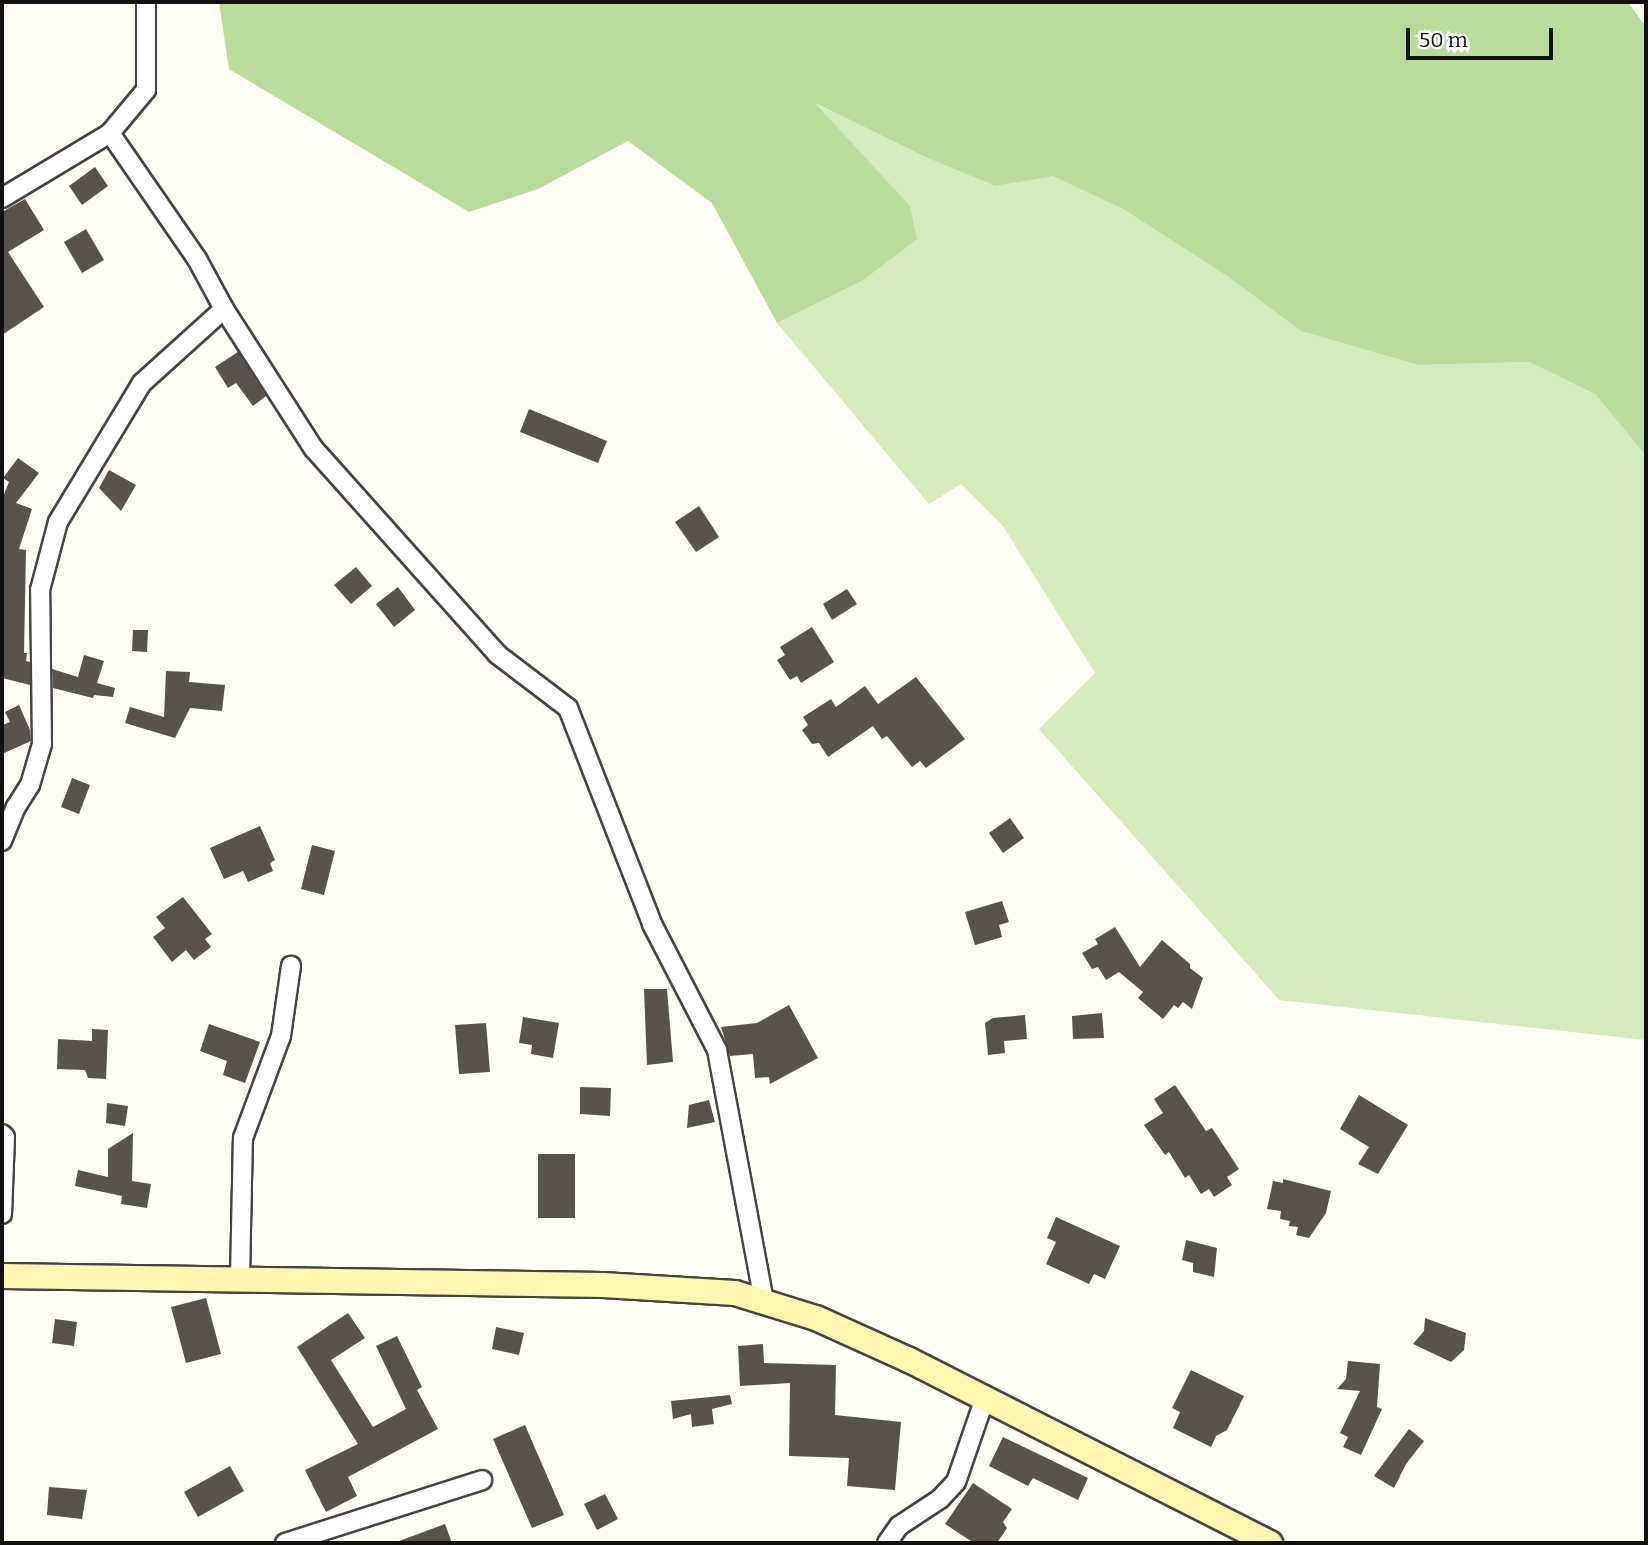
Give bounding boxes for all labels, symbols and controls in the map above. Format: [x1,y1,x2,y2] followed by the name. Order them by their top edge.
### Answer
[1410,14,1557,58] scale bar
[1419,27,1468,53] text: 50 m

